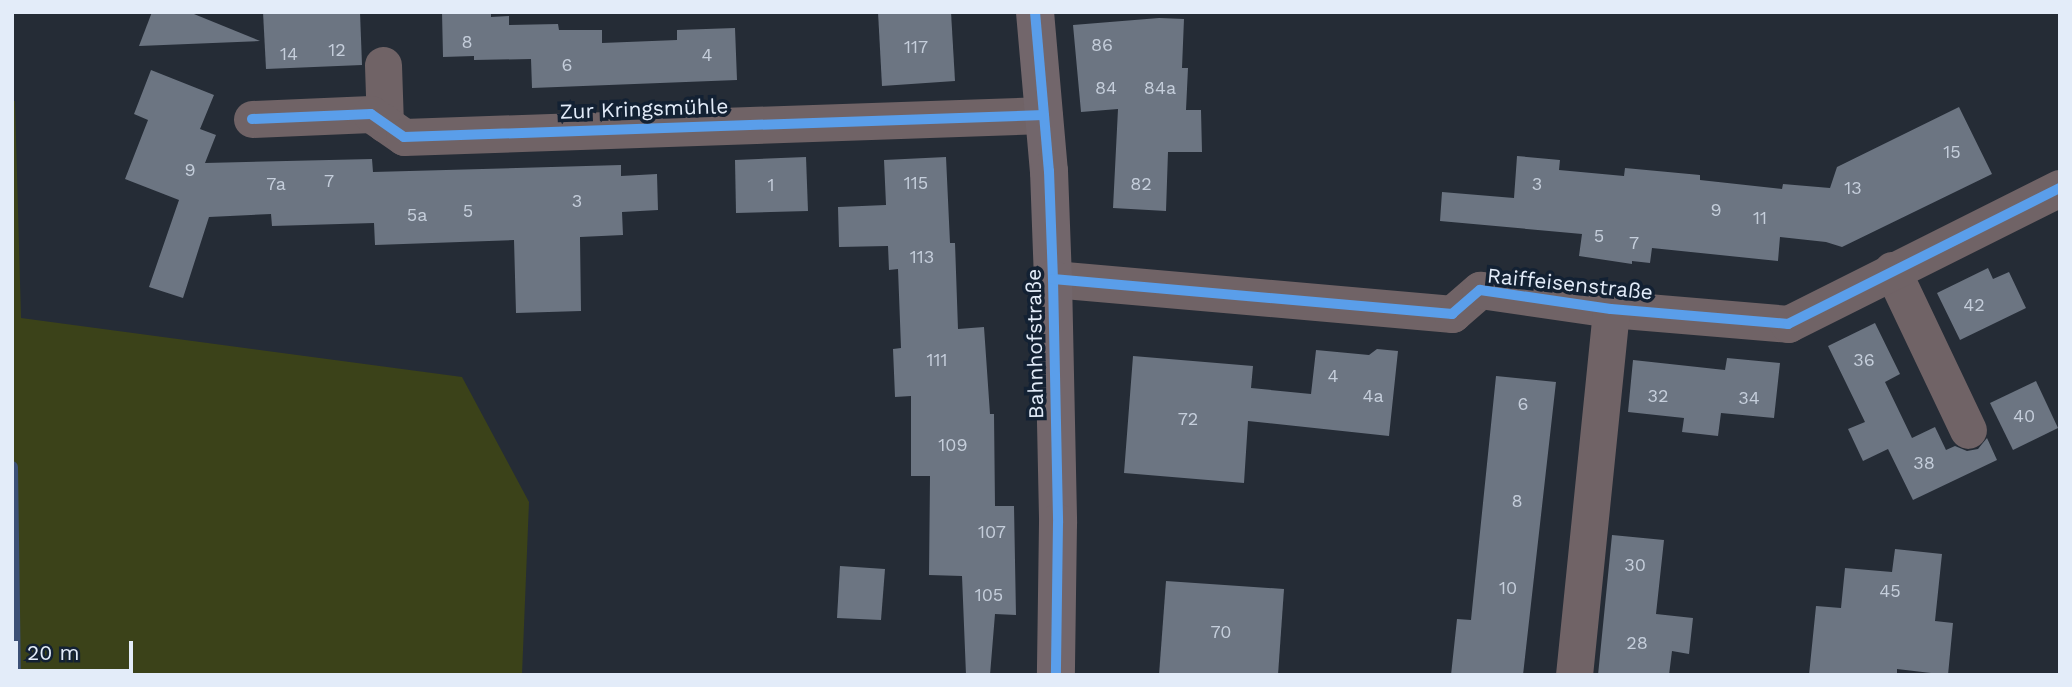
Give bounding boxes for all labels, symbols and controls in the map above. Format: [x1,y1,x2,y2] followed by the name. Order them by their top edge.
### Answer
[461,31,473,53] house number: 8
[1091,34,1113,56] house number: 86
[904,36,928,58] house number: 117
[328,39,346,61] house number: 12
[280,43,298,65] house number: 14
[702,44,712,66] house number: 4
[562,54,572,76] house number: 6
[1095,77,1117,99] house number: 84
[1144,77,1176,99] house number: 84a
[559,93,729,125] street label: Zur Kringsmühle
[1943,141,1961,163] house number: 15
[184,159,196,181] house number: 9
[324,170,334,192] house number: 7
[904,172,928,194] house number: 115
[266,173,286,195] house number: 7a
[1130,173,1152,195] house number: 82
[1532,173,1542,195] house number: 3
[767,174,775,196] house number: 1
[1844,177,1862,199] house number: 13
[572,190,582,212] house number: 3
[1710,199,1722,221] house number: 9
[463,200,473,222] house number: 5
[407,204,427,226] house number: 5a
[1753,207,1767,229] house number: 11
[1594,225,1604,247] house number: 5
[1629,232,1639,254] house number: 7
[910,246,934,268] house number: 113
[1486,263,1654,305] street label: Raiffeisenstraße
[1021,269,1049,419] street label: Bahnhofstraße
[1963,294,1985,316] house number: 42
[926,349,948,371] house number: 111
[1853,349,1875,371] house number: 36
[1328,365,1338,387] house number: 4
[1362,385,1384,407] house number: 4a
[1648,385,1668,407] house number: 32
[1738,387,1760,409] house number: 34
[1518,393,1528,415] house number: 6
[2013,405,2035,427] house number: 40
[1178,408,1198,430] house number: 72
[938,434,968,456] house number: 109
[1913,452,1935,474] house number: 38
[1511,490,1523,512] house number: 8
[978,521,1006,543] house number: 107
[1624,554,1646,576] house number: 30
[1499,577,1517,599] house number: 10
[1879,580,1901,602] house number: 45
[975,584,1003,606] house number: 105
[1211,621,1231,643] house number: 70
[18,628,136,672] scale bar
[1626,632,1648,654] house number: 28
[27,640,79,665] text: 20 m

